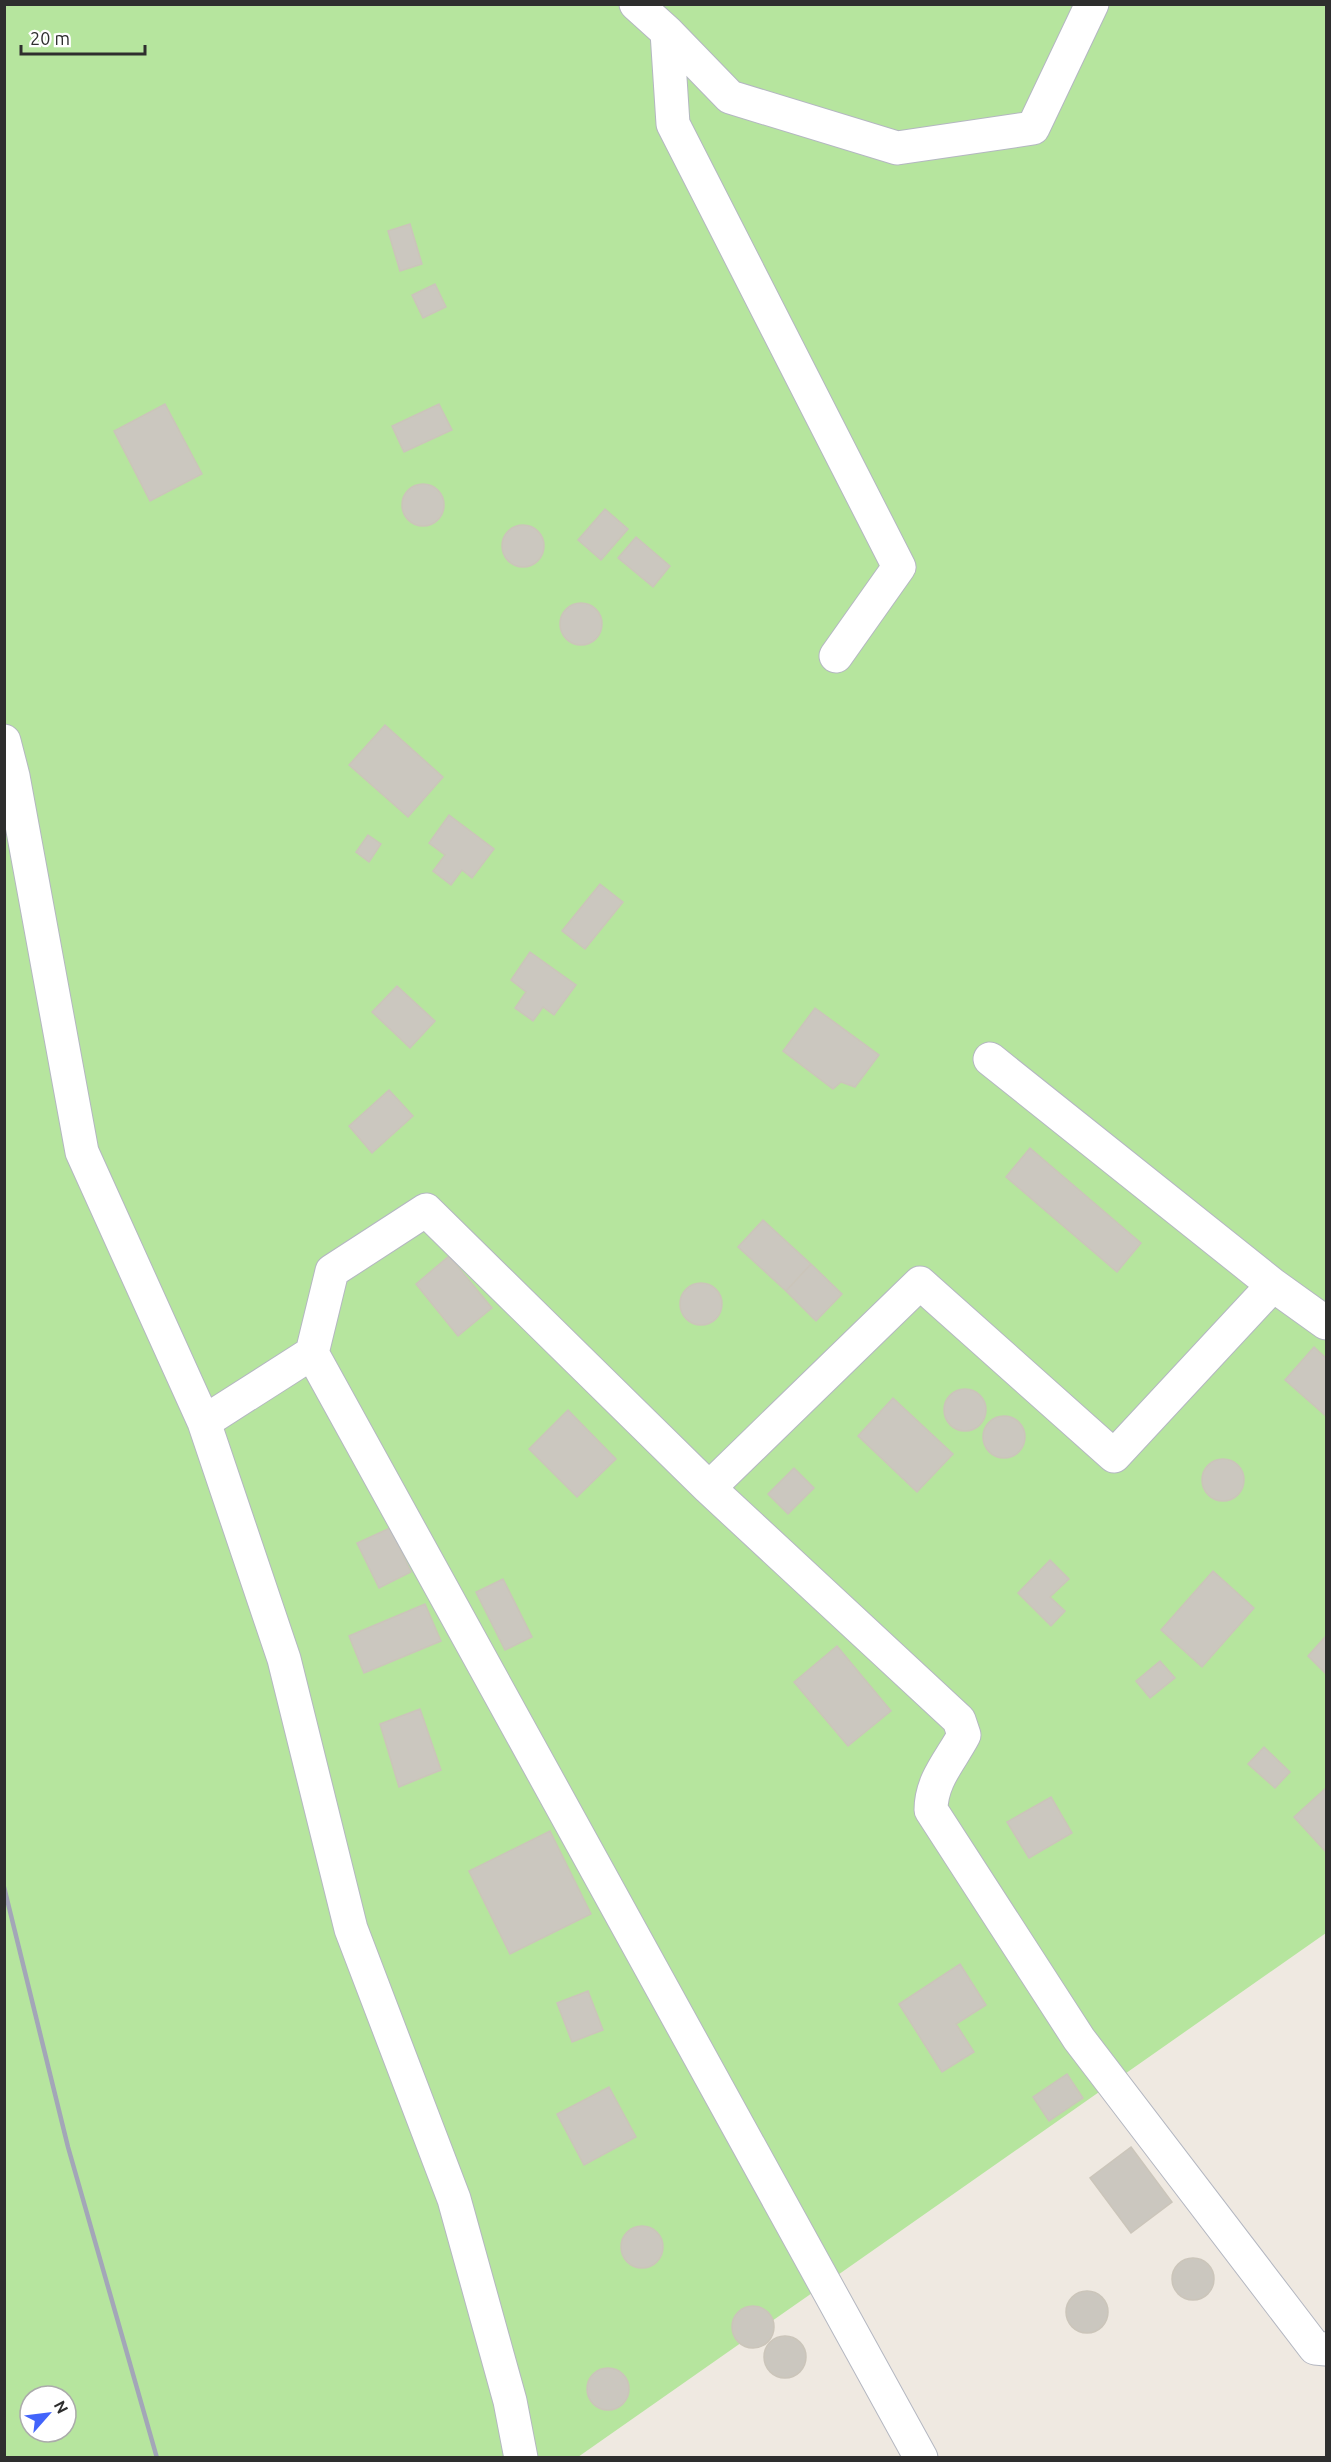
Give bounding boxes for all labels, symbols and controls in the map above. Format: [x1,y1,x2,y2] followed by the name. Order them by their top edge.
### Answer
[21,18,146,56] scale bar
[30,28,70,48] text: 20 m
[18,2384,78,2444] north arrow
[50,2397,72,2416] text: N

